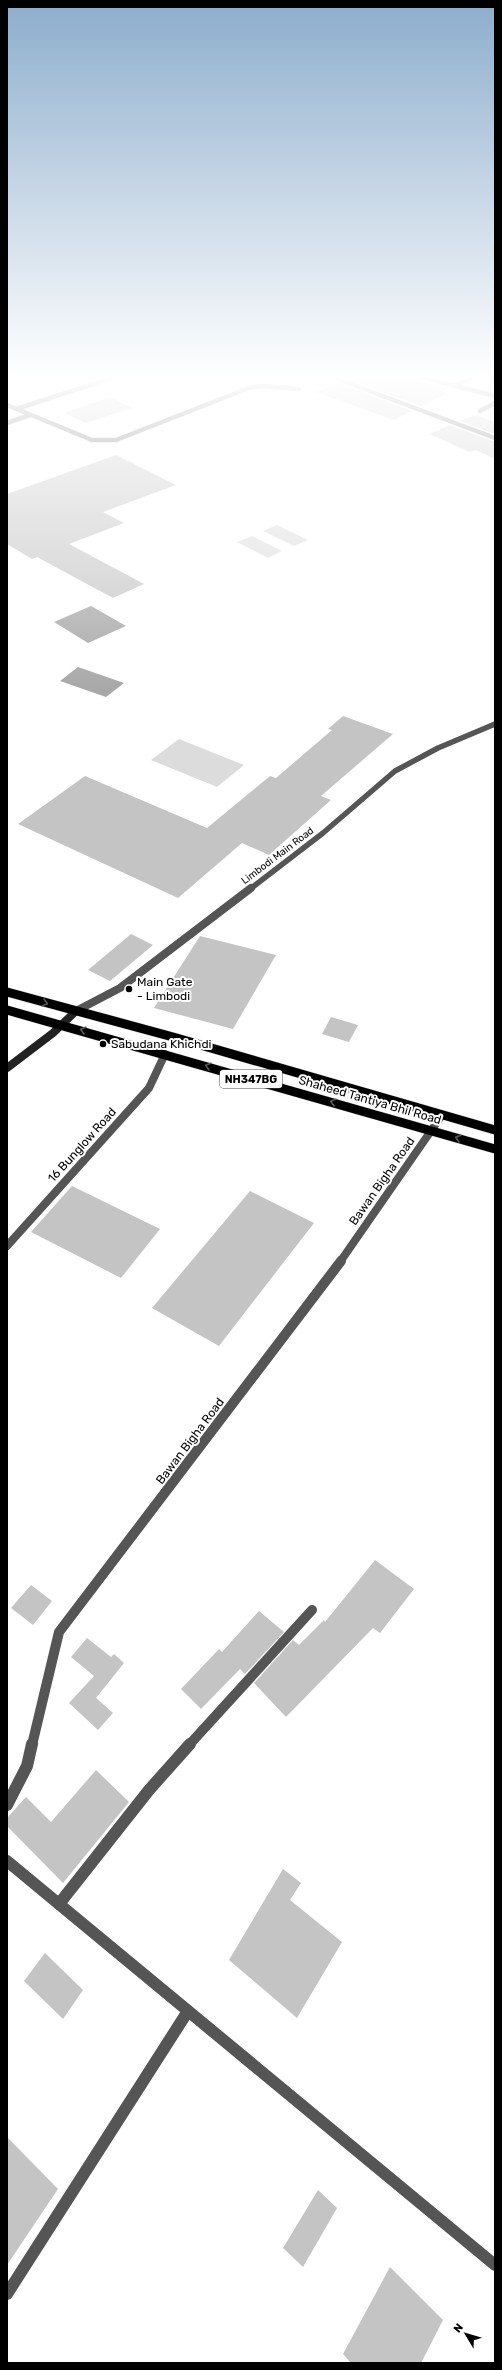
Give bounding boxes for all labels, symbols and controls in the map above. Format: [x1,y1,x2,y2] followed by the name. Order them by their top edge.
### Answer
[239,825,316,887] street label: Limbodi Main Road
[137,975,193,1003] place label: Main Gate - Limbodi
[124,984,134,994] marker: Main Gate - Limbodi
[41,998,48,1006] one-way arrow
[79,1026,86,1035] one-way arrow
[111,1037,212,1051] place label: Sabudana Khichdi
[98,1039,108,1049] marker: Sabudana Khichdi
[204,1062,211,1071] one-way arrow
[220,1070,282,1088] road number: NH347BG
[297,1073,443,1127] street label: Shaheed Tantiya Bhil Road
[329,1098,336,1107] one-way arrow
[45,1105,119,1185] street label: 16 Bunglow Road
[346,1134,418,1228] street label: Bawan Bigha Road
[454,1134,461,1143] one-way arrow
[153,1395,227,1487] street label: Bawan Bigha Road
[446,2314,486,2354] north arrow
[451,2321,466,2335] text: N

